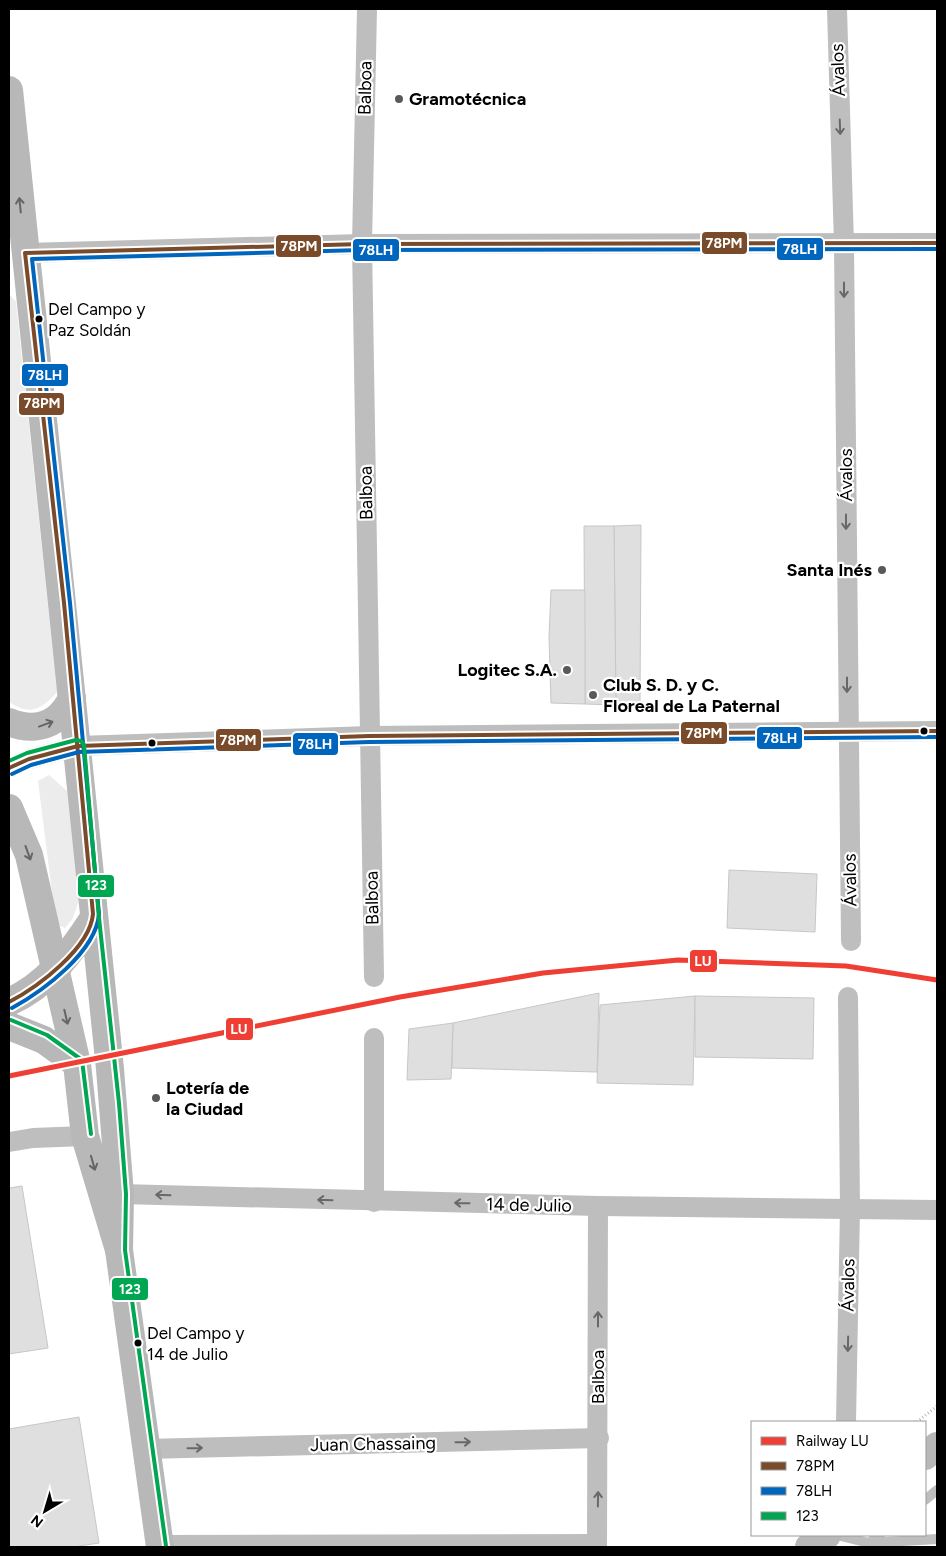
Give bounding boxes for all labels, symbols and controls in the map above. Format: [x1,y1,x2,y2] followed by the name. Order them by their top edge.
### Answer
[826,43,850,97] street label: Ávalos
[354,61,376,115] street label: Balboa
[409,88,526,110] place label: Gramotécnica
[393,93,405,105] marker: Gramotécnica
[835,119,845,135] one-way arrow
[16,197,25,213] one-way arrow
[701,231,748,255] line badge: 78PM
[275,234,322,258] line badge: 78PM
[706,235,742,252] text: 78PM
[776,237,824,261] line badge: 78LH
[281,238,317,255] text: 78PM
[352,238,400,262] line badge: 78LH
[783,241,817,258] text: 78LH
[359,242,393,259] text: 78LH
[839,282,849,298] one-way arrow
[48,299,145,340] place label: Del Campo y Paz Soldán
[34,314,44,324] marker: Del Campo y Paz Soldán
[21,363,69,387] line badge: 78LH
[28,367,62,384] text: 78LH
[18,392,65,416] line badge: 78PM
[24,395,60,412] text: 78PM
[835,448,857,502] street label: Ávalos
[355,466,377,520] street label: Balboa
[841,514,851,530] one-way arrow
[786,559,873,581] place label: Santa Inés
[876,564,888,576] marker: Santa Inés
[457,659,557,681] place label: Logitec S.A.
[561,664,573,676] marker: Logitec S.A.
[603,674,780,717] place label: Club S. D. y C. Floreal de La Paternal
[842,676,852,693] one-way arrow
[587,689,599,701] marker: Club S. D. y C. Floreal de La Paternal
[37,719,53,728] one-way arrow
[680,721,728,745] line badge: 78PM
[686,725,722,742] text: 78PM
[756,726,803,750] line badge: 78LH
[919,726,929,736] unlabelled marker
[215,728,262,752] line badge: 78PM
[763,730,797,747] text: 78LH
[220,732,256,749] text: 78PM
[292,732,339,756] line badge: 78LH
[298,736,332,753] text: 78LH
[147,738,157,748] unlabelled marker
[24,845,33,861] one-way arrow
[839,853,861,907] street label: Ávalos
[361,871,383,925] street label: Balboa
[77,874,115,898] line badge: 123
[85,877,107,894] text: 123
[689,949,718,973] line badge: LU
[694,953,712,970] text: LU
[62,1009,71,1025] one-way arrow
[225,1017,254,1041] line badge: LU
[230,1021,248,1038] text: LU
[166,1077,249,1120] place label: Lotería de la Ciudad
[150,1092,162,1104] marker: Lotería de la Ciudad
[89,1155,99,1171] one-way arrow
[155,1190,172,1200] one-way arrow
[486,1193,572,1217] street label: 14 de Julio
[317,1195,334,1205] one-way arrow
[454,1198,470,1208] one-way arrow
[837,1258,859,1312] street label: Ávalos
[111,1277,149,1301] line badge: 123
[119,1281,141,1298] text: 123
[593,1311,603,1327] one-way arrow
[147,1323,244,1364] place label: Del Campo y 14 de Julio
[843,1336,852,1352] one-way arrow
[133,1338,143,1348] marker: Del Campo y 14 de Julio
[587,1350,609,1404] street label: Balboa
[751,1421,926,1536] legend
[310,1432,436,1456] street label: Juan Chassaing
[796,1432,869,1450] text: Railway LU
[454,1437,470,1446] one-way arrow
[186,1443,203,1453] one-way arrow
[796,1457,835,1475] text: 78PM
[796,1482,832,1500] text: 78LH
[20,1486,70,1536] north arrow
[593,1491,603,1507] one-way arrow
[796,1507,819,1525] text: 123
[28,1511,47,1531] text: N

